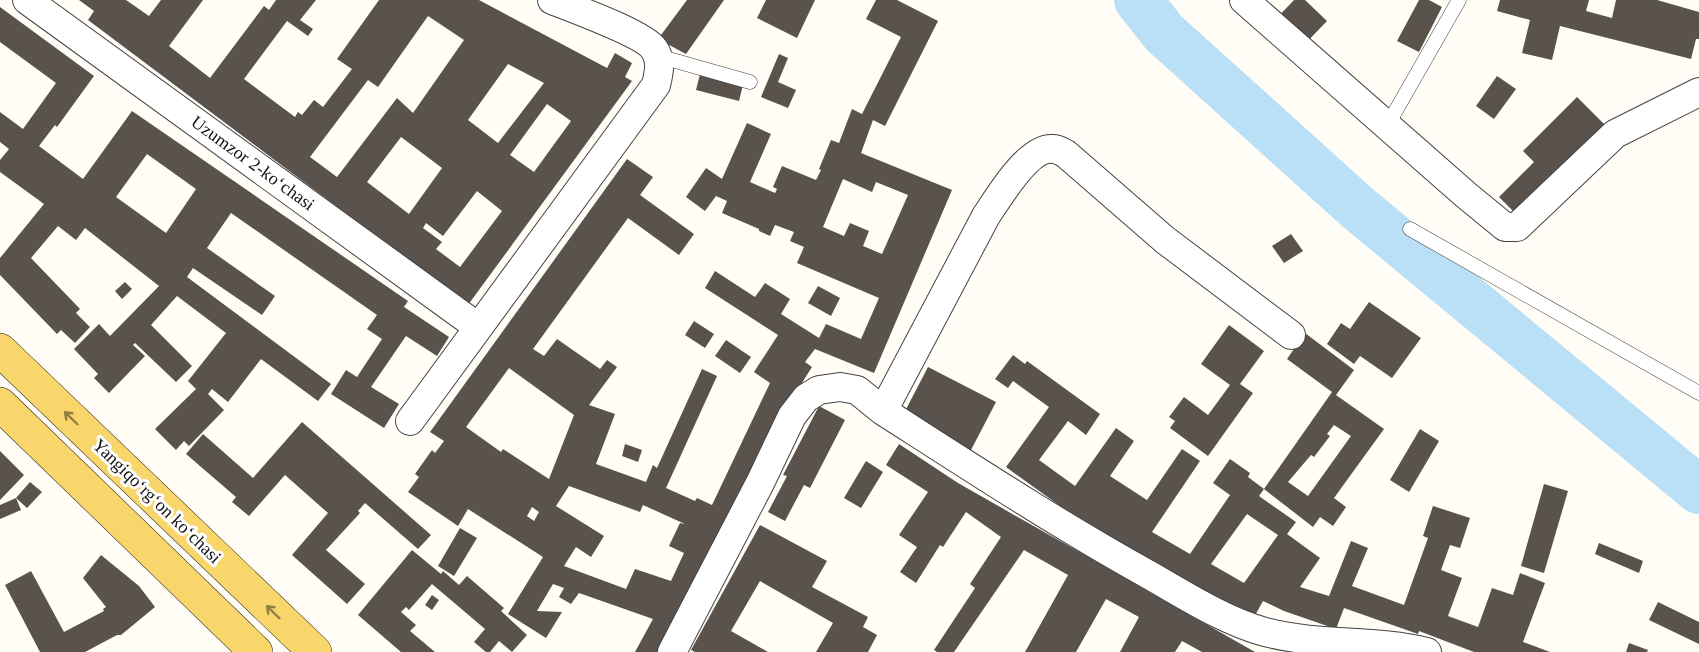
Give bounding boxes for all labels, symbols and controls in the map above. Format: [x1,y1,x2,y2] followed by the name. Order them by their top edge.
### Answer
[187,112,319,214] street label: Uzumzor 2-koʻchasi
[64,411,79,426] one-way arrow
[89,435,225,567] street label: Yangiqoʻrgʻon koʻchasi
[265,604,280,619] one-way arrow

